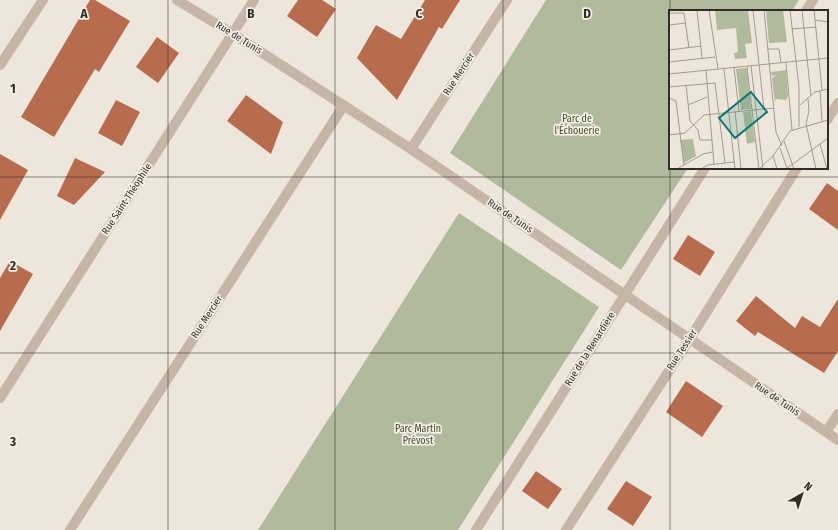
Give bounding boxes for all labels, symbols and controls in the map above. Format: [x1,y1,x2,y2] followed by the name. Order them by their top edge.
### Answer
[79,6,88,21] text: A
[247,6,255,21] text: B
[416,6,423,21] text: C
[583,6,591,21] text: D
[669,10,828,169] inset map
[214,19,264,57] street label: Rue de Tunis
[441,50,478,98] street label: Rue Mercier
[10,81,16,96] text: 1
[555,113,600,137] park label: Parc de l'Échouerie
[100,161,155,237] street label: Rue Saint-Théophile
[485,196,535,236] street label: Rue de Tunis
[9,258,16,273] text: 2
[189,293,226,341] street label: Rue Mercier
[562,310,618,388] street label: Rue de la Renardière
[664,327,700,373] street label: Rue Tessier
[752,379,802,419] street label: Rue de Tunis
[395,423,441,447] park label: Parc Martin Prévost
[9,434,16,449] text: 3
[782,474,822,514] north arrow
[801,479,815,494] text: N

